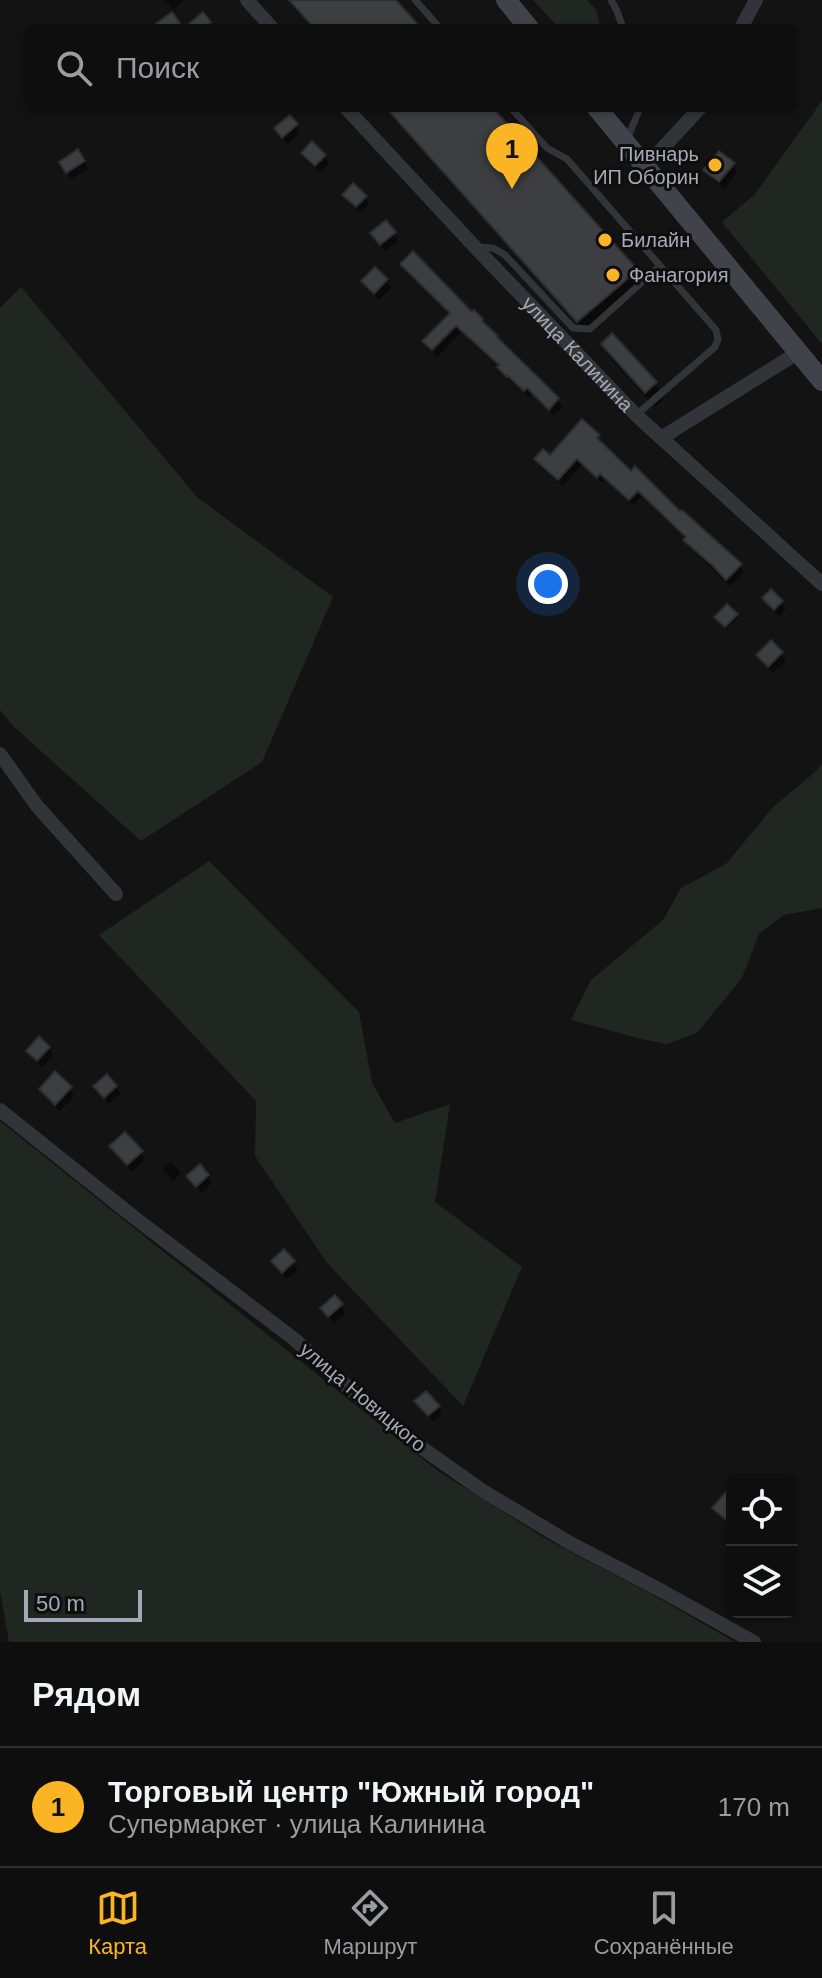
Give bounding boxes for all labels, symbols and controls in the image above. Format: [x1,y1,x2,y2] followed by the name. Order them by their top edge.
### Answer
[24,24,798,112] search box
[52,46,96,90] icon: search
[116,51,199,84] text: Поиск
[486,123,538,189] pin: 1
[593,143,699,188] place label: Пивнарь ИП Оборин
[706,156,724,174] marker: Пивнарь ИП Оборин
[621,229,690,251] place label: Билайн
[596,231,614,249] marker: Билайн
[629,264,729,286] place label: Фанагория
[604,266,622,284] marker: Фанагория
[518,292,638,417] street label: улица Калинина
[528,564,568,604] your location
[296,1338,430,1456] street label: улица Новицкого
[726,1474,798,1618] map controls
[726,1474,798,1546] button: locate
[726,1546,798,1618] button: layers
[24,1586,142,1622] scale bar
[36,1591,85,1616] text: 50 m
[32,1675,141,1713] text: Рядом
[108,1775,594,1808] text: Торговый центр "Южный город"
[51,1792,65,1822] text: 1
[718,1792,790,1822] text: 170 m
[108,1809,486,1839] text: Супермаркет · улица Калинина
[88,1886,147,1960] tab: Карта
[324,1886,417,1960] tab: Маршрут
[594,1886,734,1960] tab: Сохранённые

